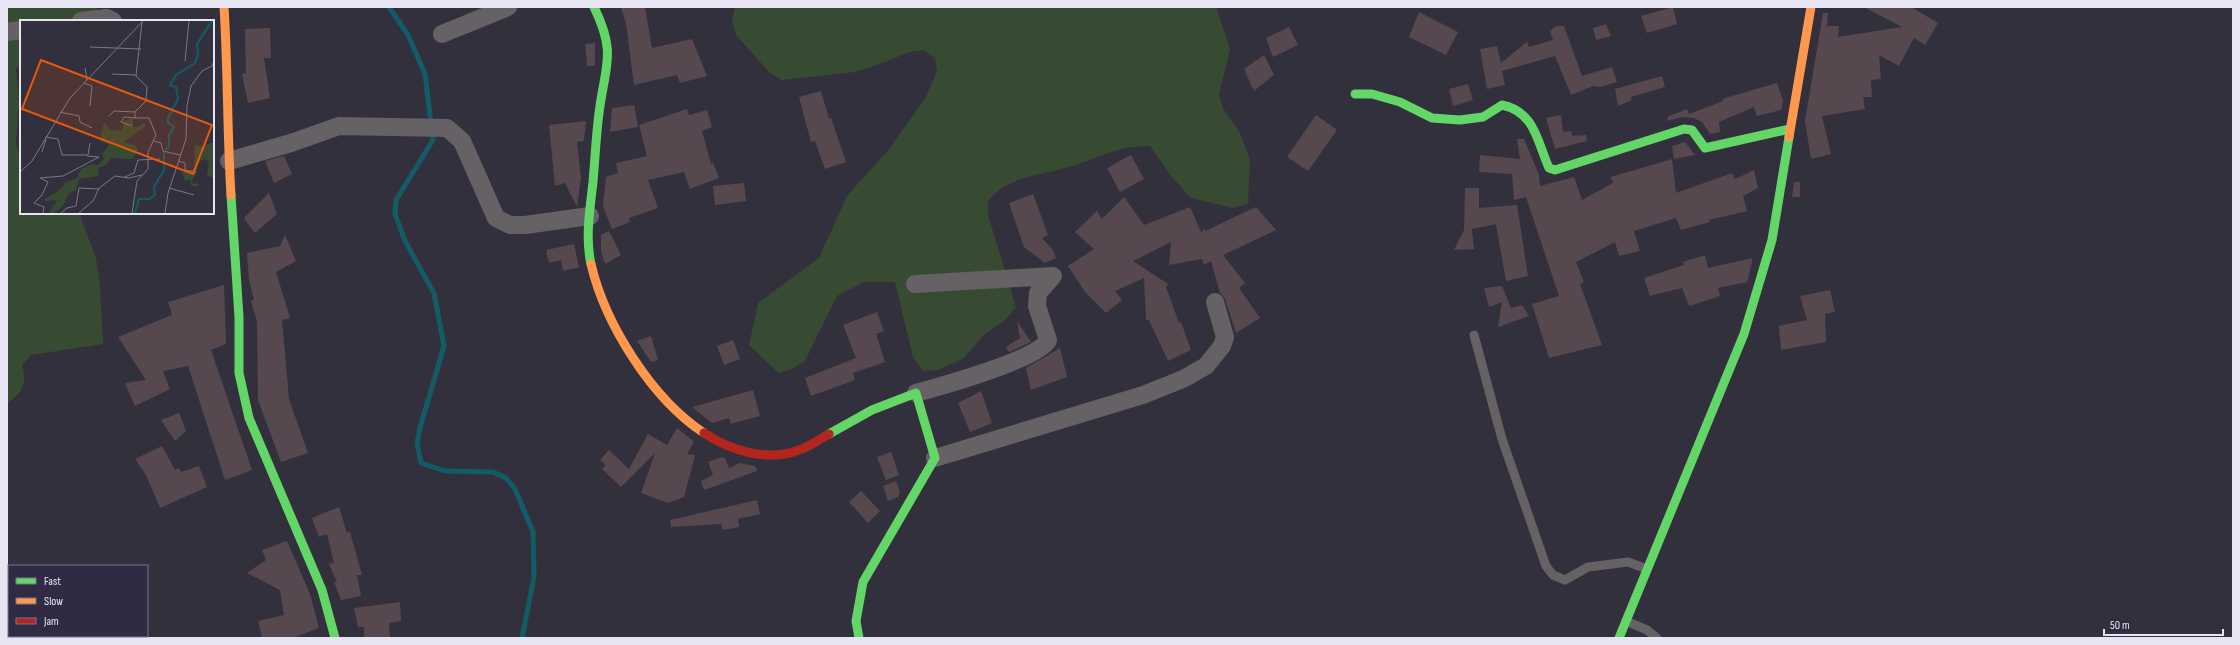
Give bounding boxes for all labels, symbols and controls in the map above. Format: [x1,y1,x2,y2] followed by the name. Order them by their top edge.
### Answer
[20,20,214,214] inset map
[8,565,148,637] legend
[44,574,61,589] text: Fast
[44,594,63,609] text: Slow
[2104,611,2223,637] scale bar
[43,614,59,629] text: Jam
[2110,618,2130,633] text: 50 m

